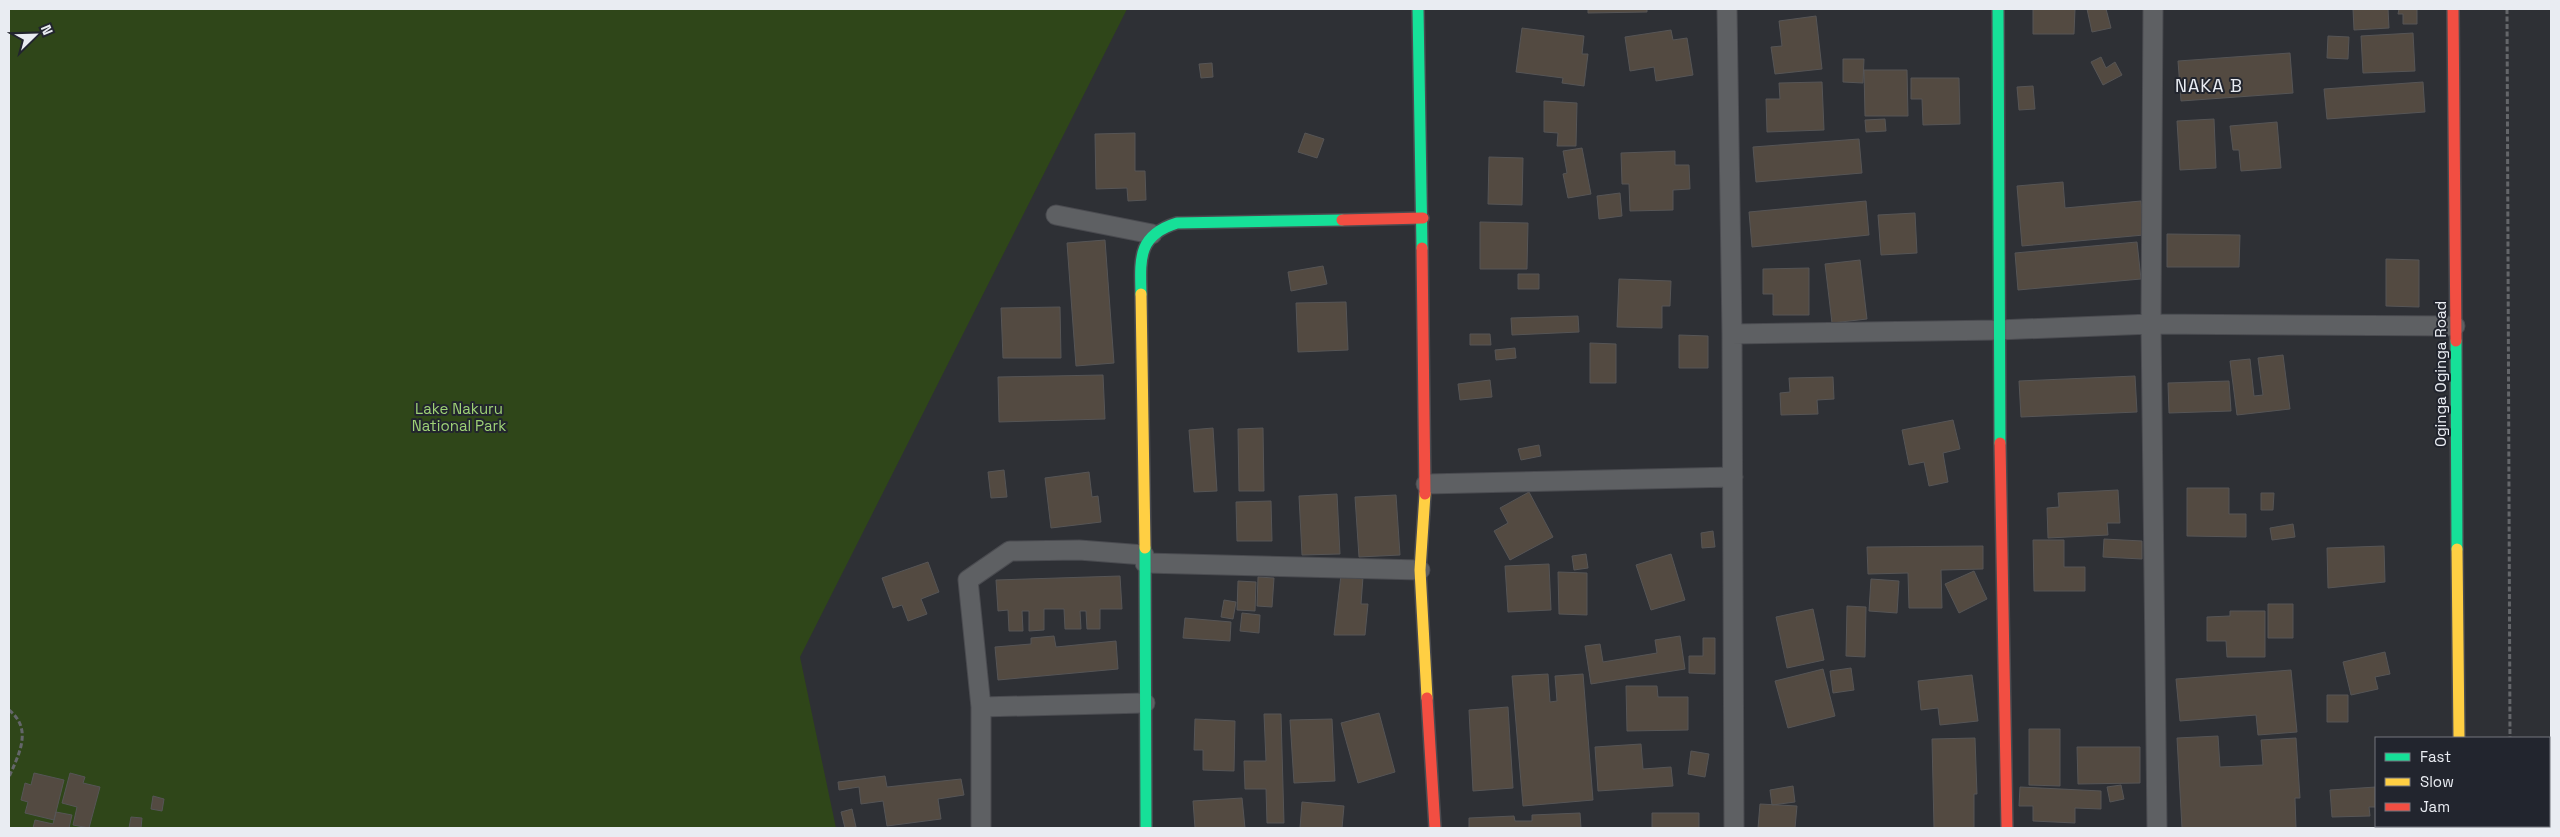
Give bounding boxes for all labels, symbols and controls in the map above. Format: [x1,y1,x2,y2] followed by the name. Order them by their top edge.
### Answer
[10,10,60,60] north arrow
[37,22,57,38] text: N
[2175,74,2243,97] district label: NAKA B
[2431,301,2450,447] street label: Oginga Oginga Road
[412,399,506,435] park label: Lake Nakuru National Park
[2375,737,2550,827] legend
[2420,747,2451,766] text: Fast
[2420,772,2454,791] text: Slow
[2420,797,2450,816] text: Jam

